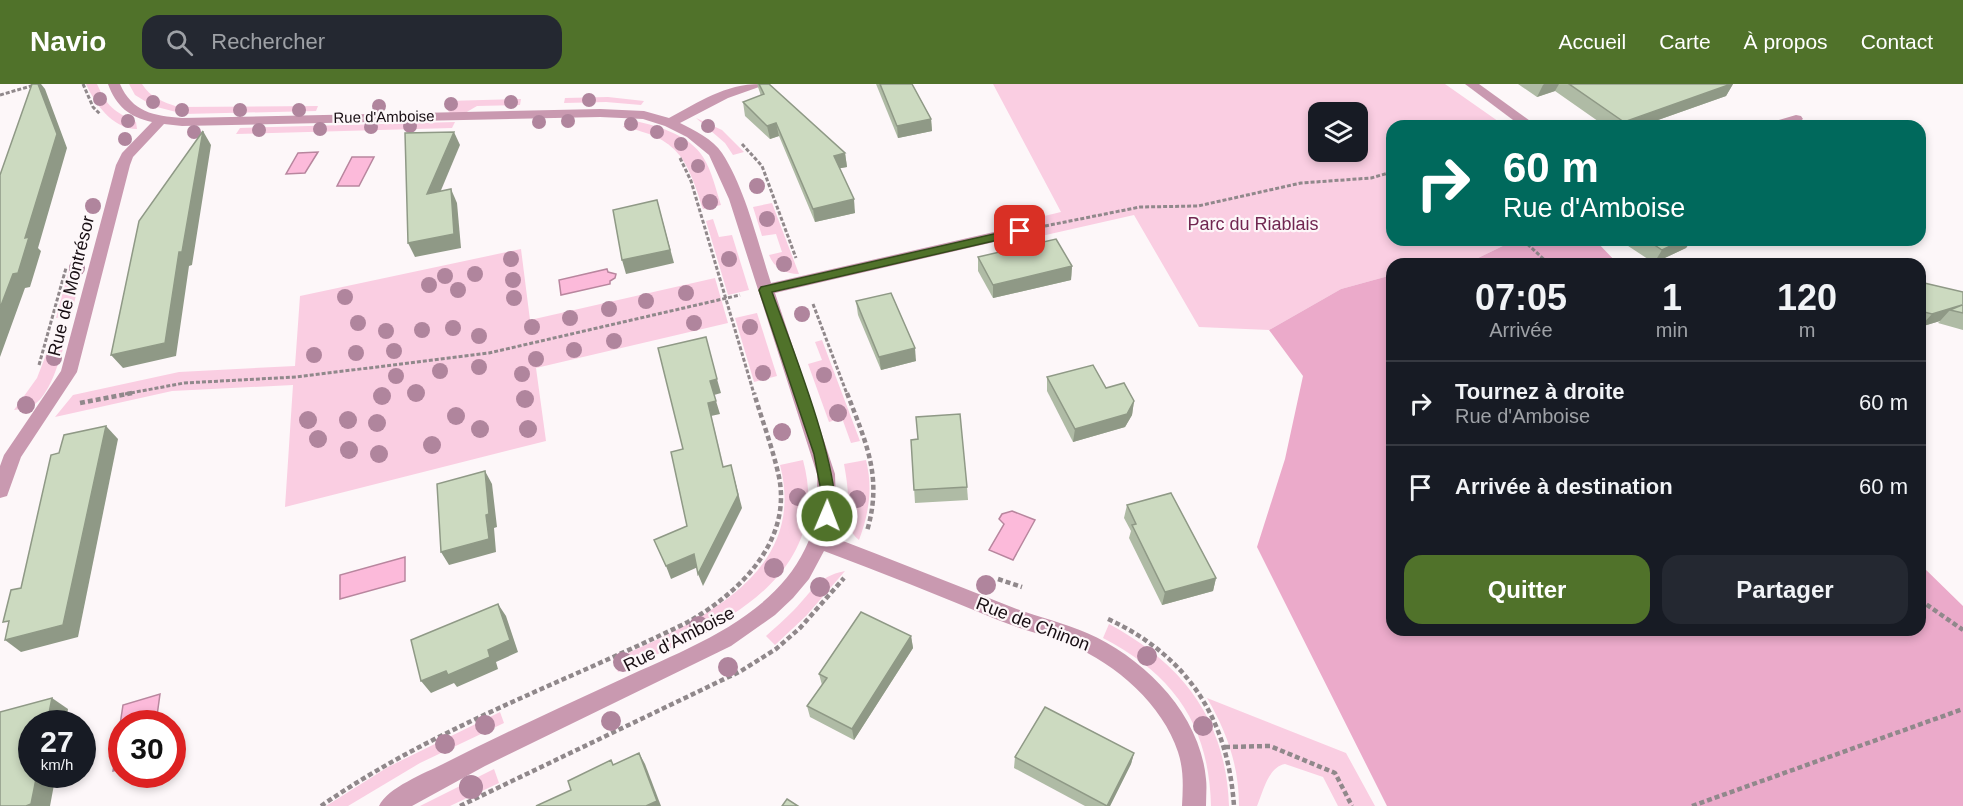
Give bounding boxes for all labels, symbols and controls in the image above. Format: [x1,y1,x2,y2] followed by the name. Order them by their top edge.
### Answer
[142,15,562,69] search box
[30,26,106,57] text: Navio
[163,26,196,59] icon: search
[211,29,325,54] text: Rechercher
[1559,30,1626,53] text: Accueil
[1659,30,1711,53] text: Carte
[1744,30,1828,53] text: À propos
[1861,30,1933,53] text: Contact
[1308,102,1368,162] map controls
[1308,102,1368,162] button: layers
[333,107,435,126] street label: Rue d'Amboise
[1404,144,1482,222] icon: right
[1503,144,1599,191] text: 60 m
[1503,193,1685,223] text: Rue d'Amboise
[994,205,1045,256] pin
[44,214,98,358] street label: Rue de Montrésor
[1003,214,1036,247] icon: arrive
[1187,214,1319,234] park label: Parc du Riablais
[1475,277,1567,318] text: 07:05
[1662,277,1682,318] text: 1
[1777,277,1837,318] text: 120
[1489,319,1553,341] text: Arrivée
[1656,319,1688,341] text: min
[1799,319,1815,341] text: m
[1455,379,1625,404] text: Tournez à droite
[1404,387,1437,420] icon: right
[1859,390,1908,415] text: 60 m
[1455,405,1590,427] text: Rue d'Amboise
[1404,471,1437,504] icon: arrive
[1455,474,1673,499] text: Arrivée à destination
[1859,474,1908,499] text: 60 m
[795,484,859,548] position arrow
[1404,555,1650,624] button: Quitter
[1662,555,1908,624] button: Partager
[973,593,1093,655] street label: Rue de Chinon
[620,603,738,675] street label: Rue d'Amboise
[108,710,186,788] speed limit sign: 30
[40,725,74,758] text: 27
[41,756,73,773] text: km/h

